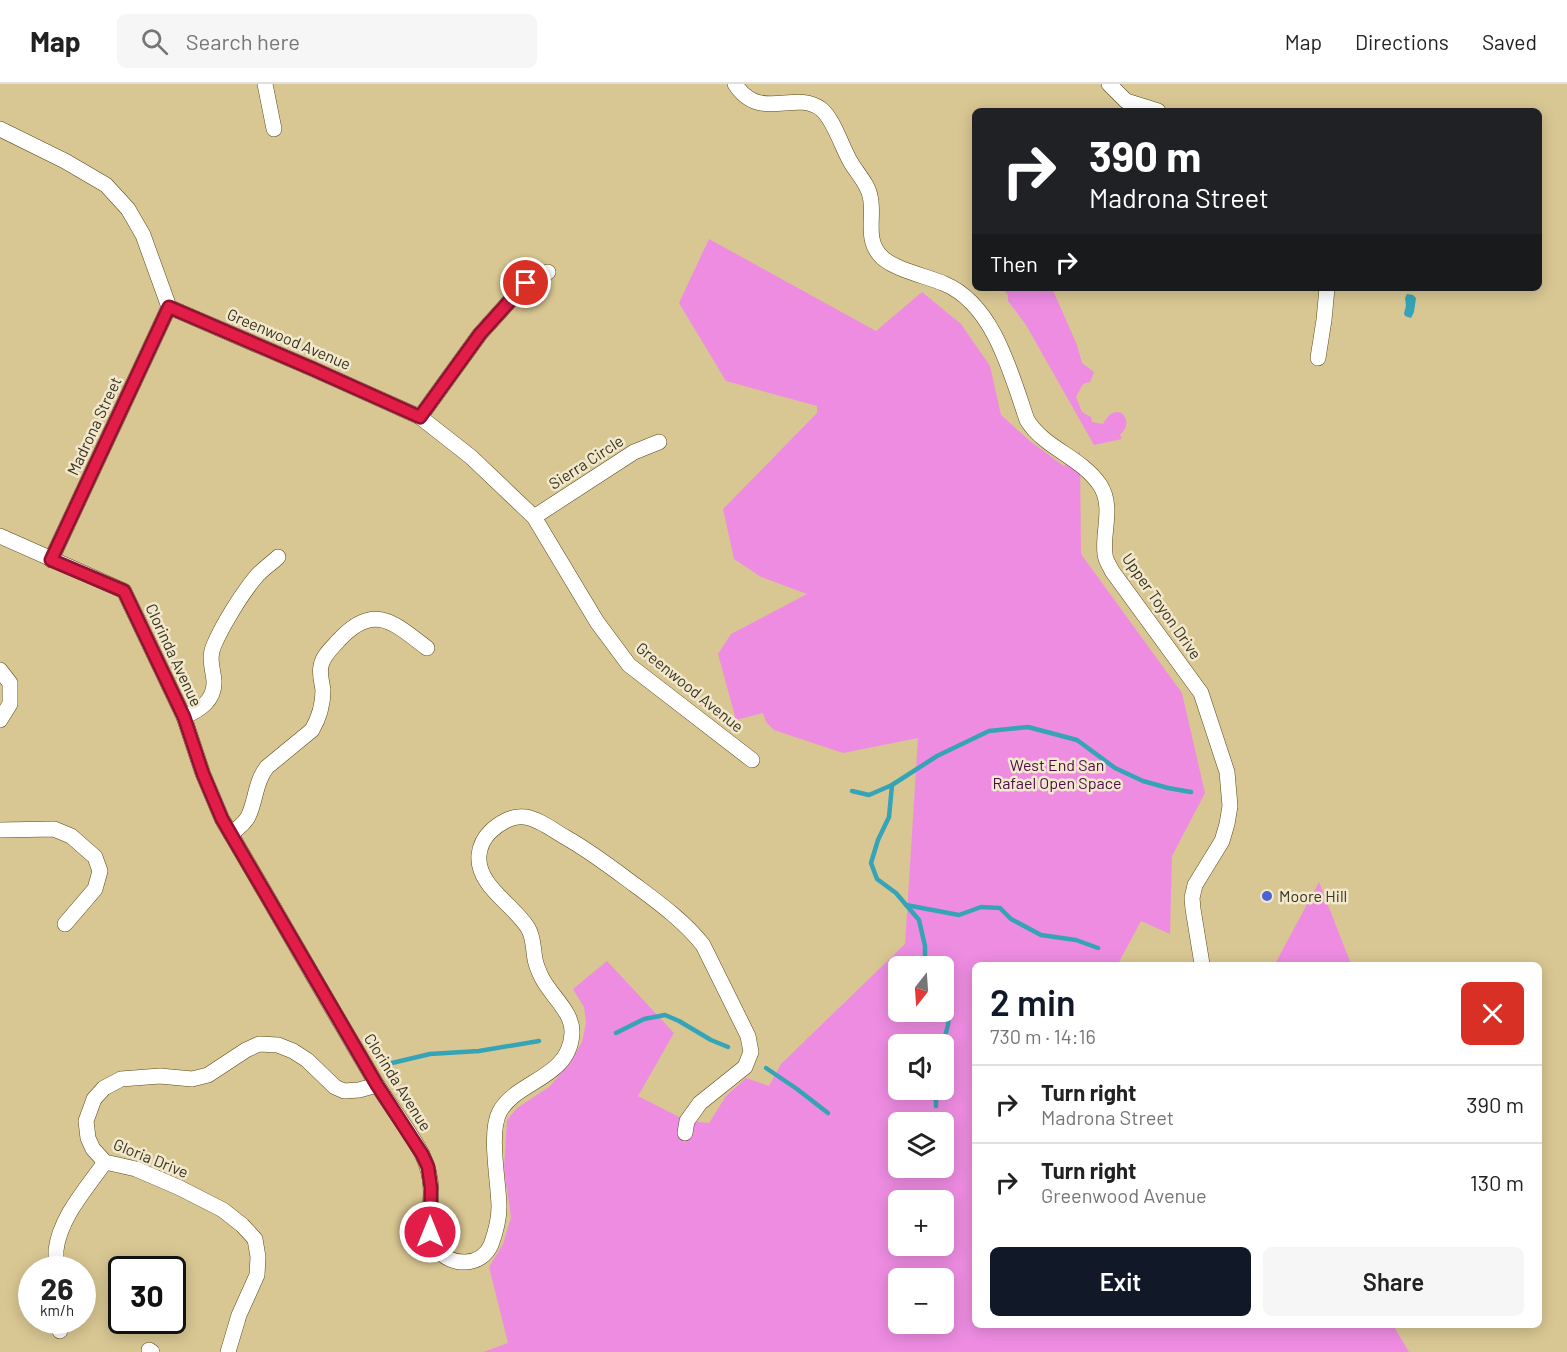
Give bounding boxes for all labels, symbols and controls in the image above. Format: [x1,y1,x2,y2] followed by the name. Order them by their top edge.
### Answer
[117,14,537,68] search box
[30,24,81,58] text: Map
[138,25,171,58] icon: search
[186,28,300,54] text: Search here
[1285,29,1322,54] text: Map
[1355,29,1449,54] text: Directions
[1482,29,1537,54] text: Saved
[1089,130,1201,180] text: 390 m
[990,132,1068,210] icon: right
[1089,181,1269,213] text: Madrona Street
[1050,246,1083,279] icon: right
[990,250,1038,276] text: Then
[500,257,551,308] pin
[509,266,542,299] icon: arrive
[224,304,354,373] street label: Greenwood Avenue
[62,374,125,478] street label: Madrona Street
[545,430,627,493] street label: Sierra Circle
[1119,549,1206,662] street label: Upper Toyon Drive
[142,600,207,709] street label: Clorinda Avenue
[633,638,748,736] street label: Greenwood Avenue
[992,755,1122,792] park label: West End San Rafael Open Space
[1279,886,1347,905] place label: Moore Hill
[1260,889,1274,903] marker: Moore Hill
[888,956,954,1022] north arrow
[888,956,954,1334] map controls
[990,980,1076,1023] text: 2 min
[1461,982,1524,1045] button: close
[990,1024,1096,1048] text: 730 m · 14:16
[361,1029,436,1134] street label: Clorinda Avenue
[888,1034,954,1100] button: sound
[1041,1079,1136,1105] text: Turn right
[990,1088,1023,1121] icon: right
[1466,1091,1524,1117] text: 390 m
[1041,1105,1174,1129] text: Madrona Street
[888,1112,954,1178] button: layers
[111,1134,191,1181] street label: Gloria Drive
[1041,1157,1136,1183] text: Turn right
[990,1166,1023,1199] icon: right
[1470,1169,1524,1195] text: 130 m
[1041,1183,1207,1207] text: Greenwood Avenue
[888,1190,954,1256] button: +
[398,1200,462,1264] position arrow
[990,1247,1251,1316] button: Exit
[1263,1247,1524,1316] button: Share
[108,1256,186,1334] speed limit sign: 30
[888,1268,954,1334] button: −
[41,1270,73,1306] text: 26
[40,1301,74,1319] text: km/h

